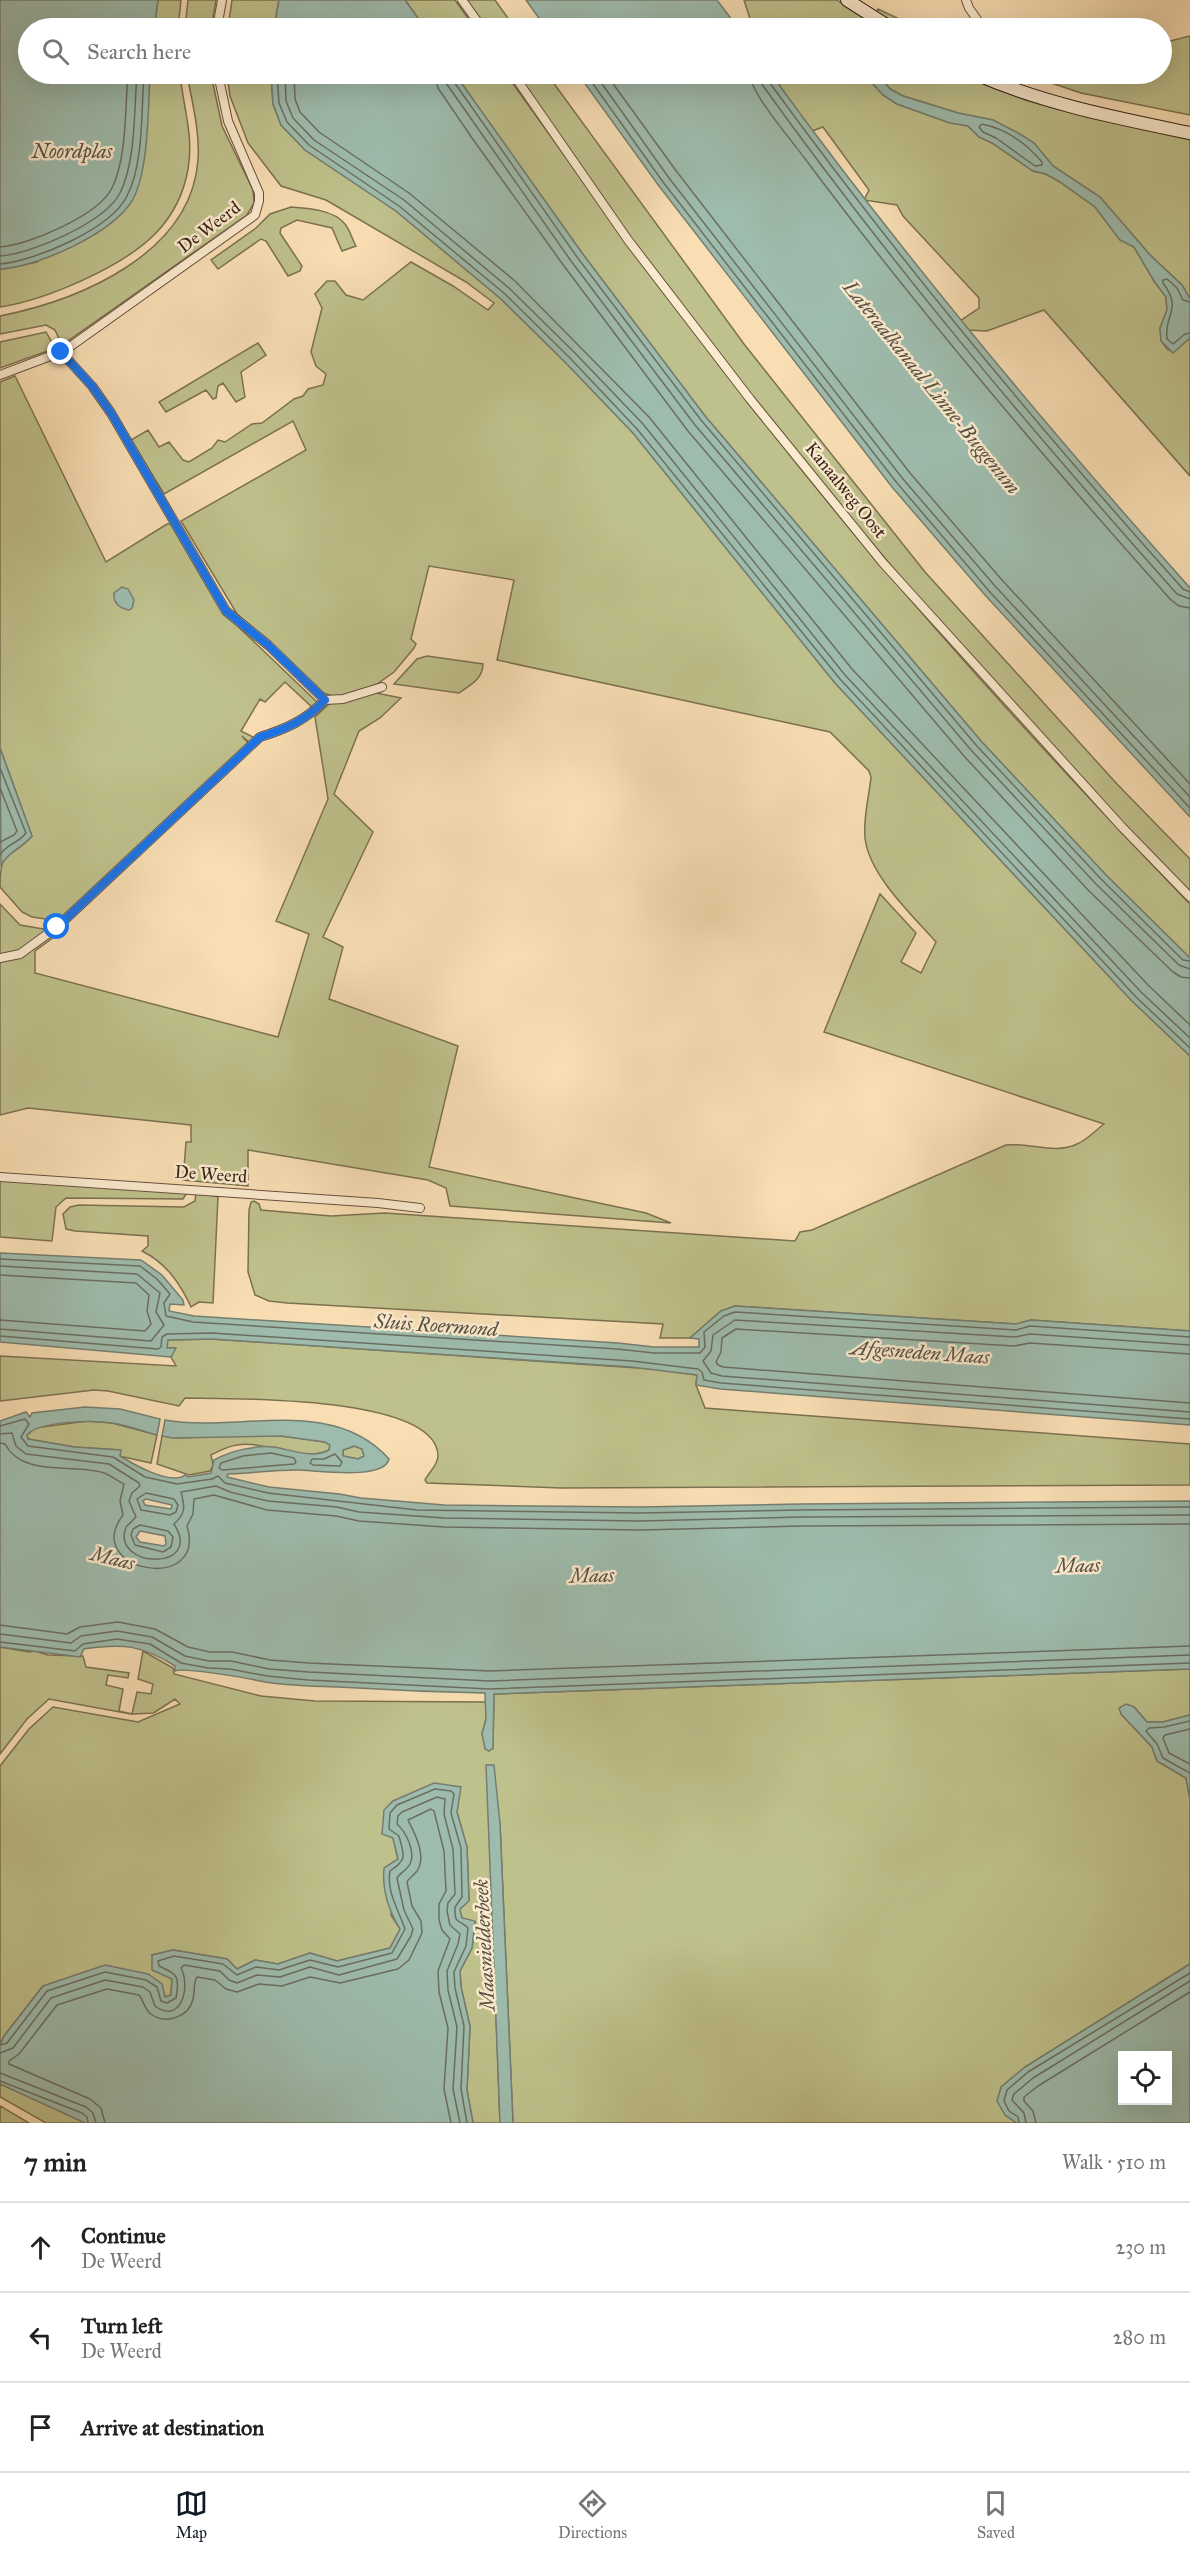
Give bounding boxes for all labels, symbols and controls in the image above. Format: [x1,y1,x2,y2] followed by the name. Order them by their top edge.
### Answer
[18,18,1172,84] search box
[39,35,72,68] icon: search
[87,38,191,65] text: Search here
[31,139,113,164] water label: Noordplas
[173,196,245,258] street label: De Weerd
[838,275,1026,499] water label: Lateraalkanaal Linne-Buggenum
[47,338,73,364] route end
[800,438,892,544] street label: Kanaalweg Oost
[43,913,69,939] route start
[174,1160,248,1188] street label: De Weerd
[372,1309,500,1341] water label: Sluis Roermond
[848,1335,991,1369] water label: Afgesneden Maas
[87,1541,139,1575] water label: Maas
[1054,1553,1102,1577] water label: Maas
[568,1563,616,1587] water label: Maas
[469,1878,500,2013] water label: Maasnielderbeek
[1118,2051,1172,2105] map controls
[1118,2051,1172,2105] button: locate
[24,2146,87,2178] text: 7 min
[1062,2150,1166,2174] text: Walk · 510 m
[81,2222,166,2249] text: Continue
[24,2231,57,2264] icon: ahead
[1115,2235,1166,2259] text: 230 m
[81,2249,162,2273] text: De Weerd
[81,2312,163,2339] text: Turn left
[24,2321,57,2354] icon: left
[1113,2325,1166,2349] text: 280 m
[81,2339,162,2363] text: De Weerd
[24,2411,57,2444] icon: arrive
[81,2414,264,2441] text: Arrive at destination
[175,2487,208,2542] tab: Map
[558,2487,627,2542] tab: Directions
[977,2487,1015,2542] tab: Saved

